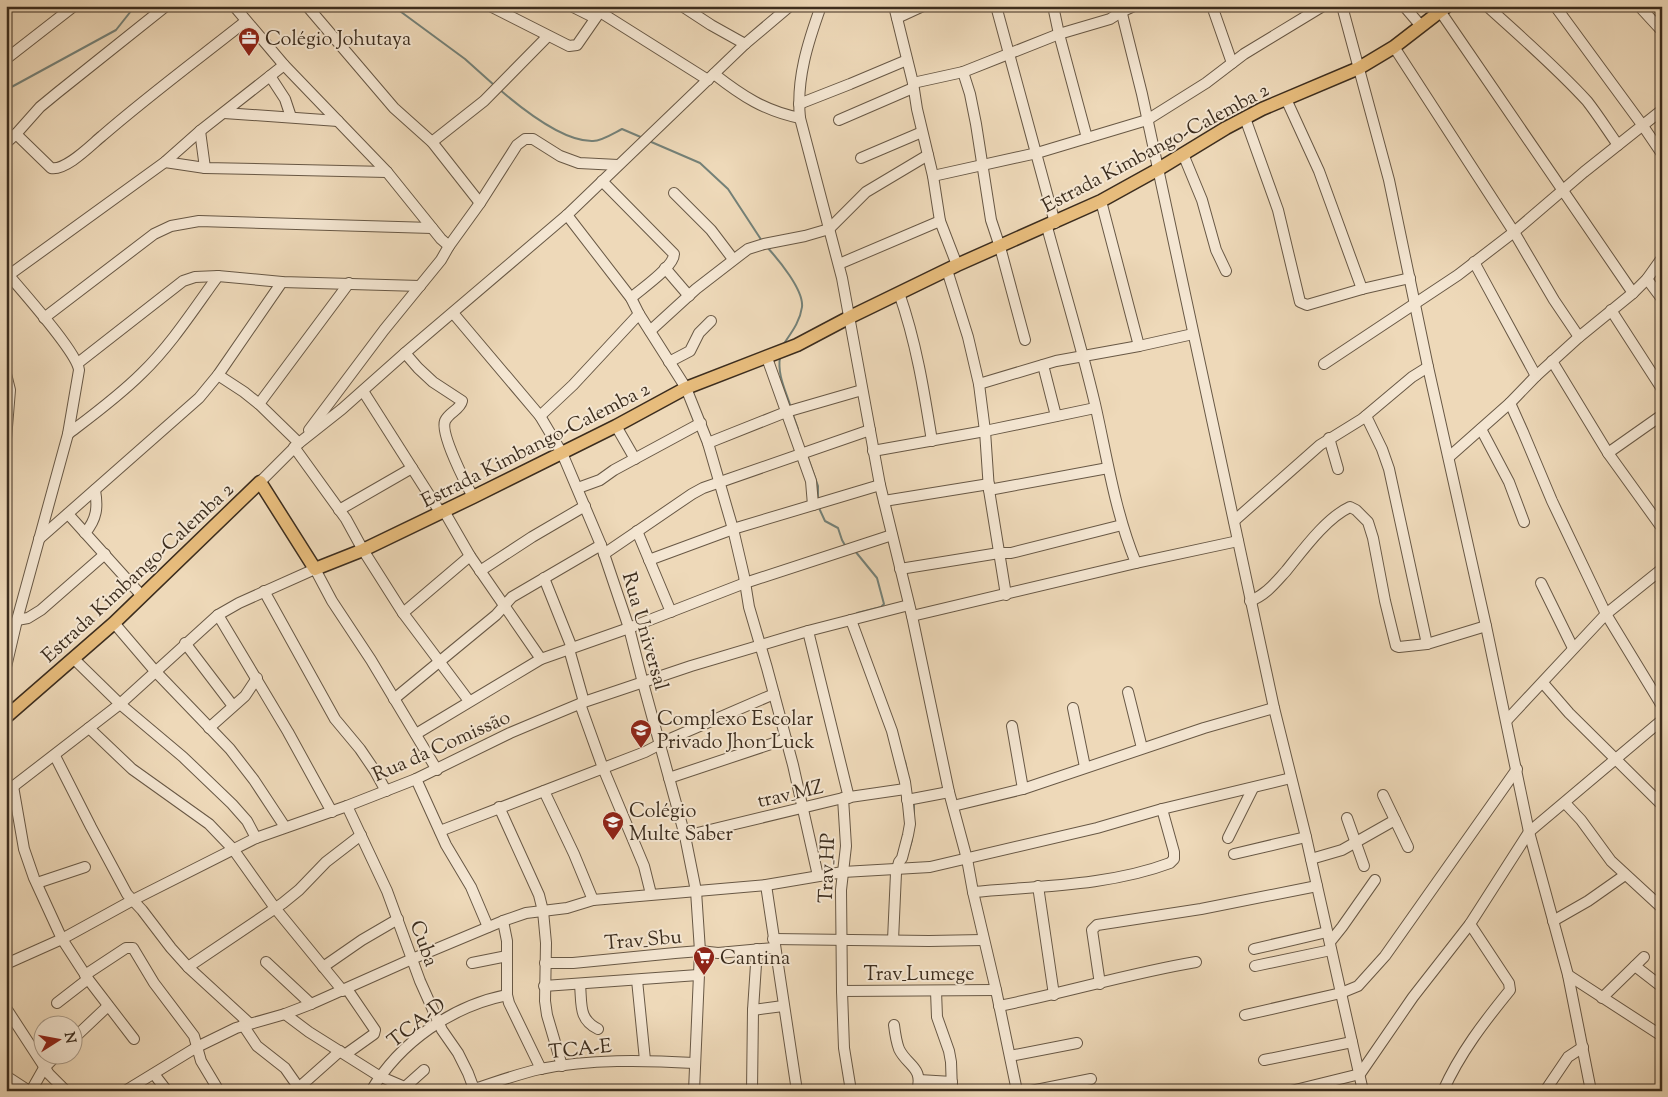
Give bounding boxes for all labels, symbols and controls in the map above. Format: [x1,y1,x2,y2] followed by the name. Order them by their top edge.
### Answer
[237,26,261,57] office icon: Colégio Johutaya
[265,26,411,55] place label: Colégio Johutaya
[1037,77,1275,222] street label: Estrada Kimbango-Calemba 2
[417,376,656,517] street label: Estrada Kimbango-Calemba 2
[36,477,241,671] street label: Estrada Kimbango-Calemba 2
[613,569,674,695] street label: Rua Universal
[369,704,516,791] street label: Rua da Comissão
[657,706,815,758] place label: Complexo Escolar Privado Jhon Luck
[629,718,653,749] school or university icon: Complexo Escolar Privado Jhon Luck
[755,774,826,817] street label: trav_MZ
[629,798,734,850] place label: Colégio Multe Saber
[601,810,625,841] school or university icon: Colégio Multe Saber
[813,833,844,904] street label: Trav_HP
[401,917,444,971] street label: Cuba
[603,924,683,959] street label: Trav_Sbu
[692,945,716,976] supermarket icon: Cantina
[720,945,790,974] place label: Cantina
[863,961,975,990] street label: Trav_Lumege
[382,992,453,1056] street label: TCA-D
[32,1014,82,1064] north arrow
[58,1031,80,1045] text: N
[547,1033,613,1068] street label: TCA-E

